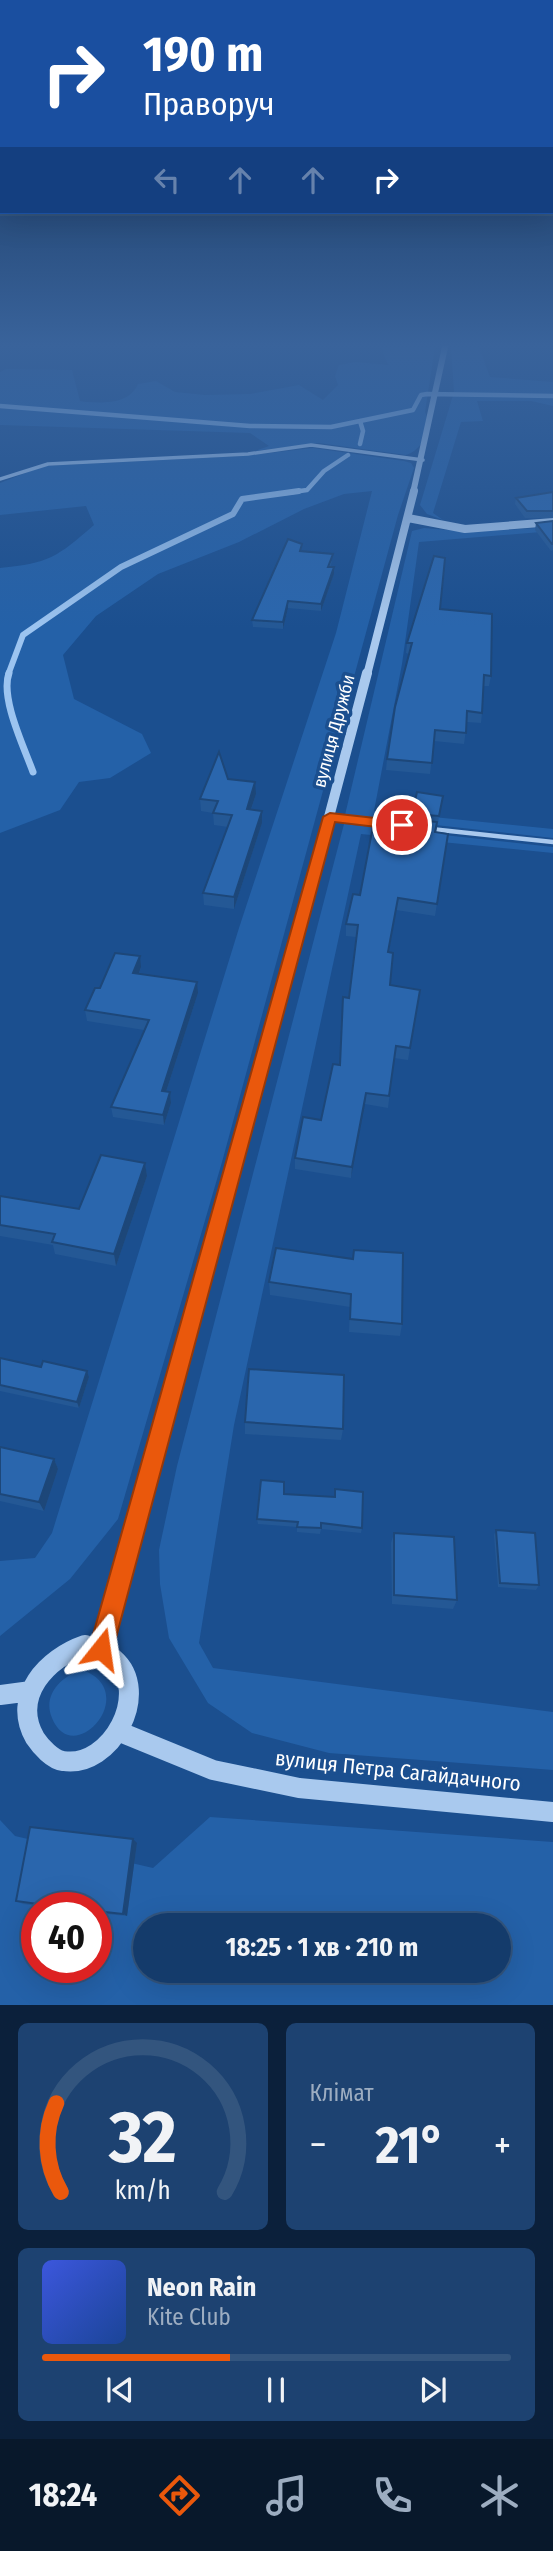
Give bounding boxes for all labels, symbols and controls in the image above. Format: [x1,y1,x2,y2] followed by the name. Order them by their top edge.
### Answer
[143,25,263,84] text: 190 m
[28,28,119,119] icon: right
[143,85,275,123] text: Праворуч
[148,161,186,199] icon: left
[221,161,259,199] icon: ahead
[294,161,332,199] icon: ahead
[367,161,405,199] icon: right
[308,672,360,790] street label: вулиця Дружби
[372,795,432,855] pin
[383,806,421,844] icon: arrive
[64,1612,138,1686] position arrow
[274,1745,522,1797] street label: вулиця Петра Сагайдачного
[21,1892,112,1983] speed limit sign: 40
[226,1932,418,1963] text: 18:25 · 1 хв · 210 m
[310,2079,374,2107] text: Клімат
[108,2095,177,2182] text: 32
[375,2114,445,2177] text: 21°
[310,2122,327,2168] text: −
[494,2122,511,2168] text: +
[115,2176,171,2206] text: km/h
[147,2272,256,2303] text: Neon Rain
[147,2303,231,2331] text: Kite Club
[101,2371,139,2409] icon: previous
[257,2371,295,2409] icon: pause
[414,2371,452,2409] icon: next
[155,2471,204,2520] icon: directions
[262,2471,311,2520] icon: music
[368,2471,417,2520] icon: phone
[475,2471,524,2520] icon: climate
[29,2476,97,2514] text: 18:24

